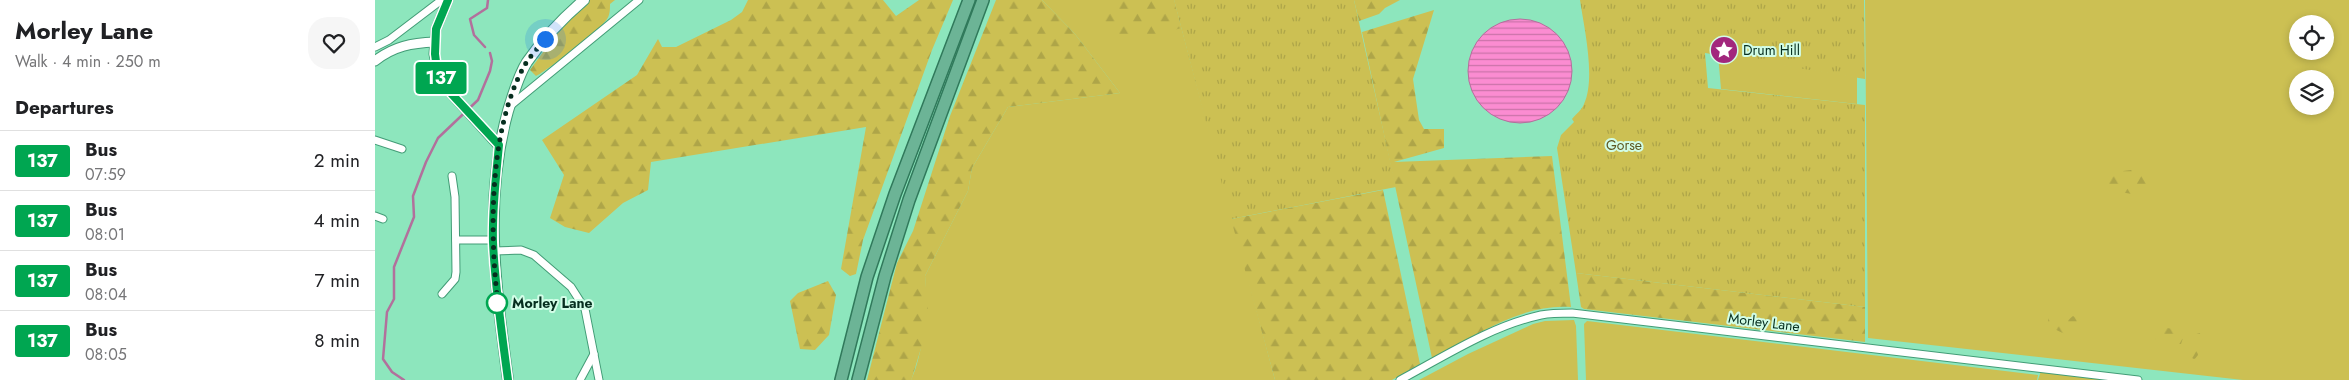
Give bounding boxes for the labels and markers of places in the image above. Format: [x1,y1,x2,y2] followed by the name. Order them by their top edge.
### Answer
[1709,35,1739,65] place icon: Drum Hill
[1743,40,1800,60] place label: Drum Hill
[486,292,508,314] marker: Morley Lane
[512,293,593,313] place label: Morley Lane

